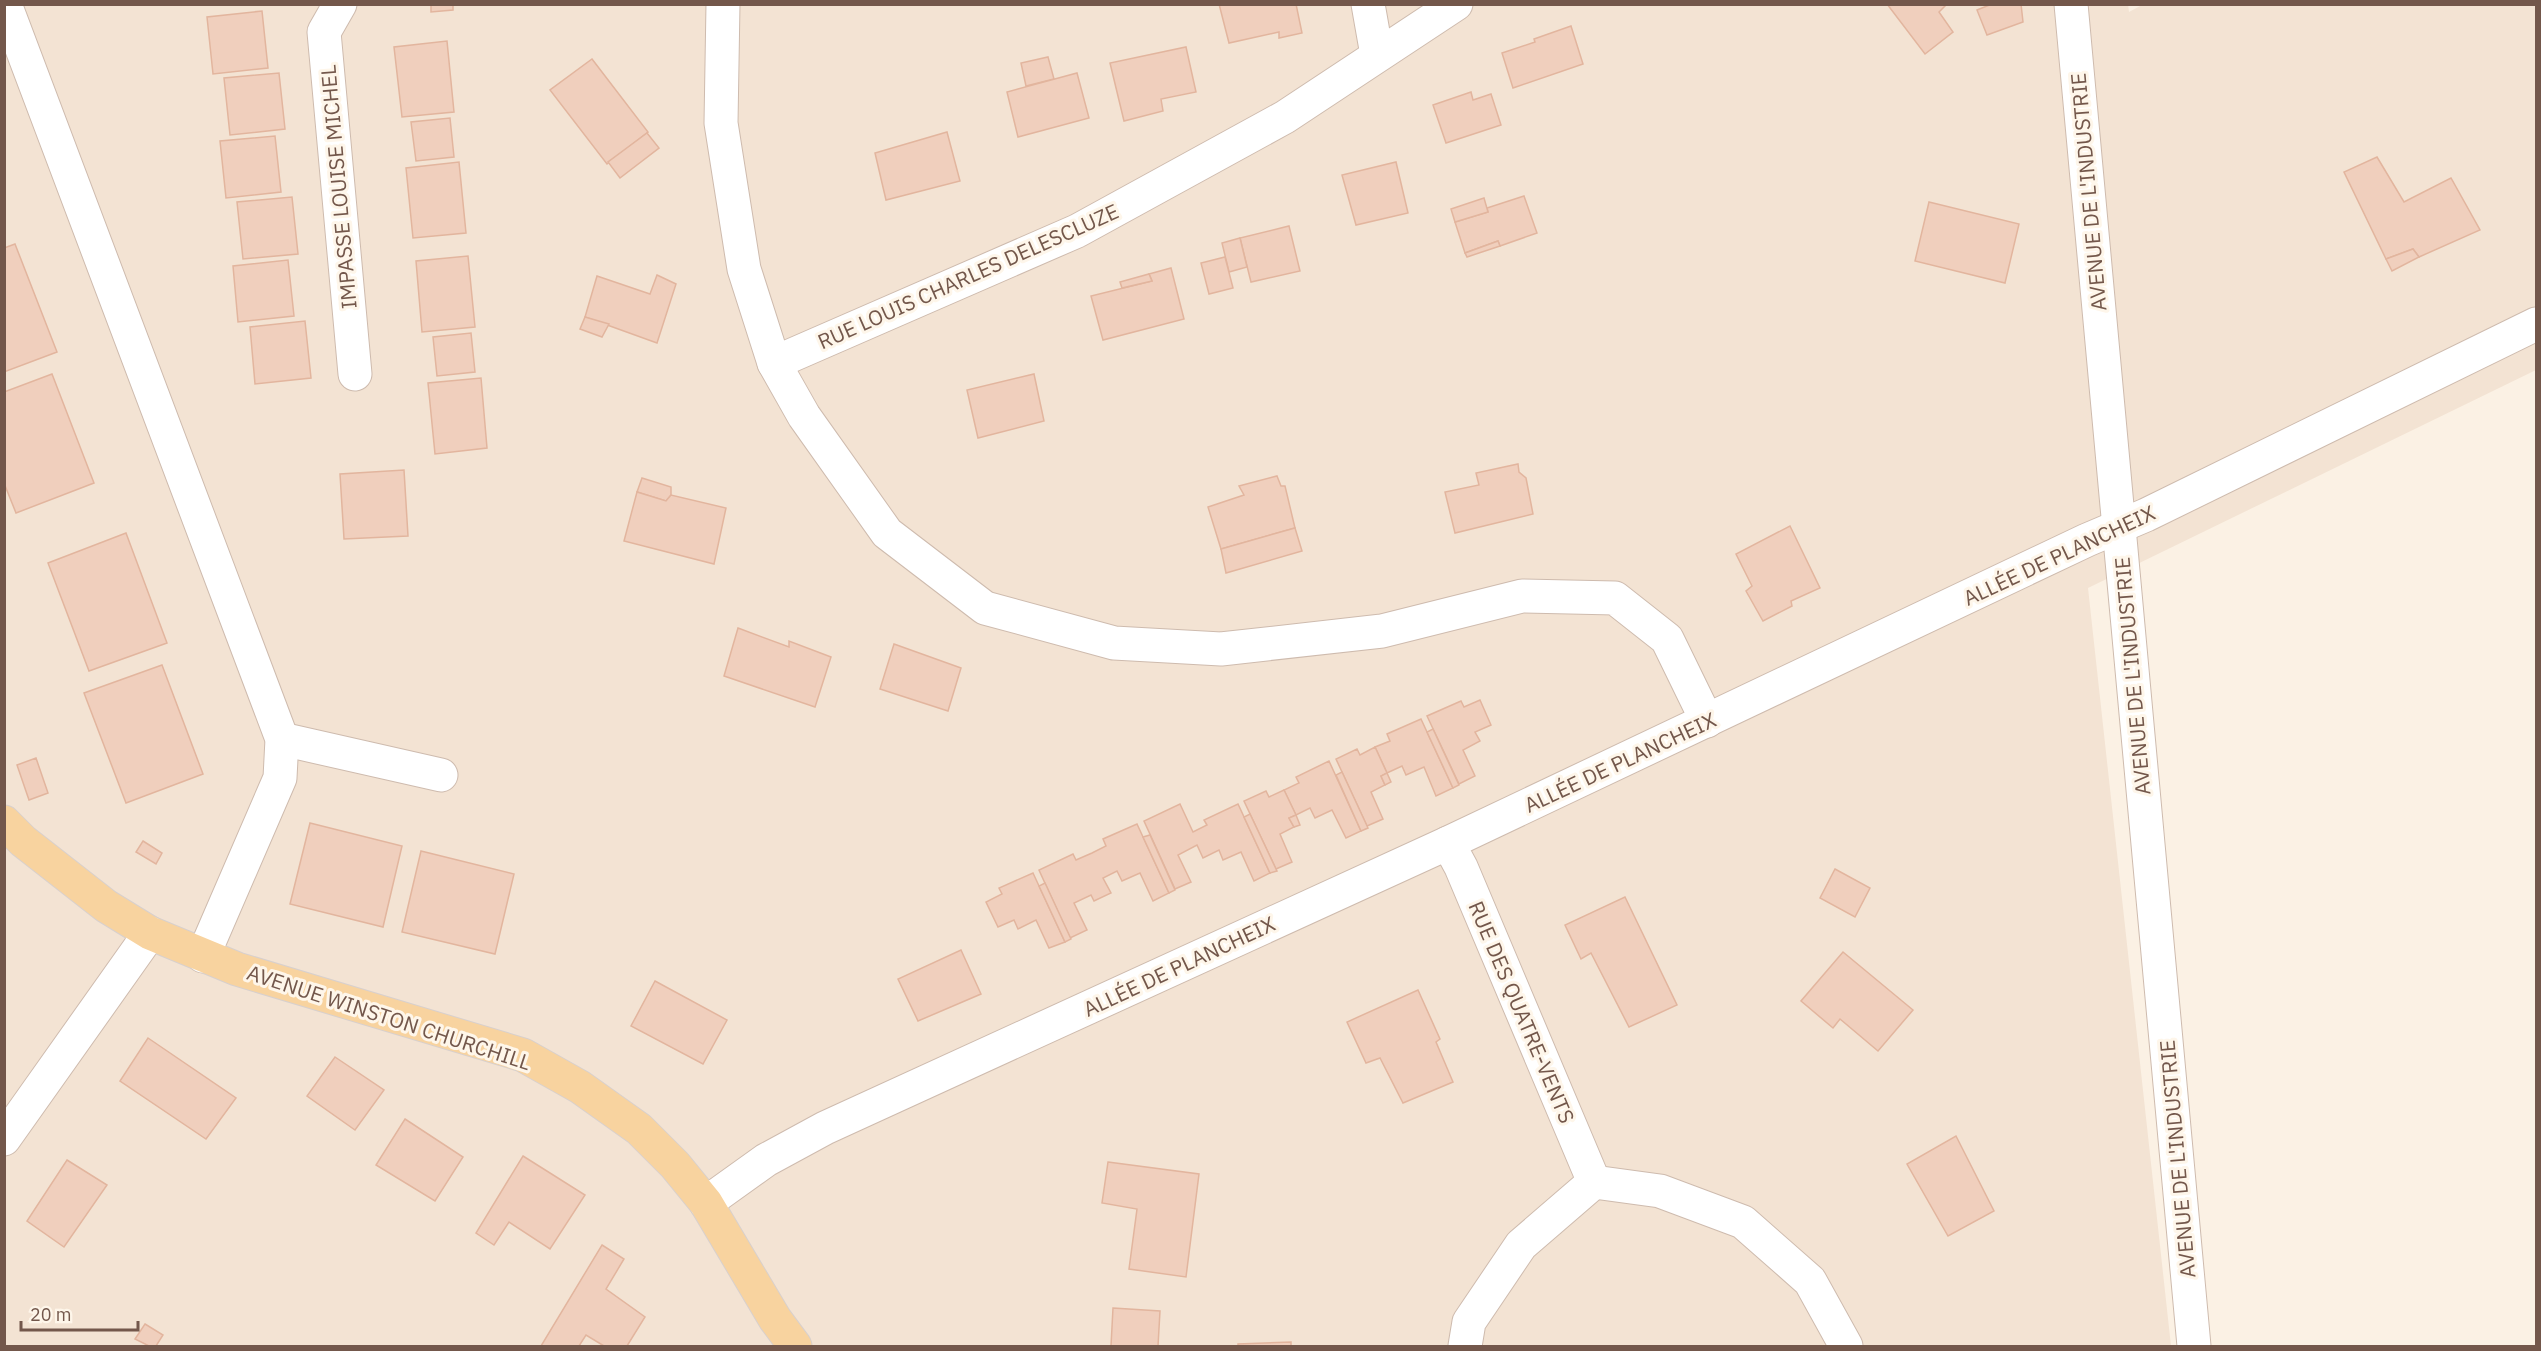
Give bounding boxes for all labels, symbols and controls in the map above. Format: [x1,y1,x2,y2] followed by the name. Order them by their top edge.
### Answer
[313,64,363,310] street label: IMPASSE LOUISE MICHEL
[2064,72,2112,312] street label: AVENUE DE L'INDUSTRIE
[813,197,1123,355] street label: RUE LOUIS CHARLES DELESCLUZE
[1959,498,2160,612] street label: ALLÉE DE PLANCHEIX
[2108,556,2156,796] street label: AVENUE DE L'INDUSTRIE
[1520,705,1721,819] street label: ALLÉE DE PLANCHEIX
[1463,897,1581,1127] street label: RUE DES QUATRE-VENTS
[1079,909,1280,1023] street label: ALLÉE DE PLANCHEIX
[244,958,534,1076] street label: AVENUE WINSTON CHURCHILL
[2153,1039,2201,1279] street label: AVENUE DE L'INDUSTRIE
[21,1294,138,1332] scale bar
[30,1303,72,1326] text: 20 m

